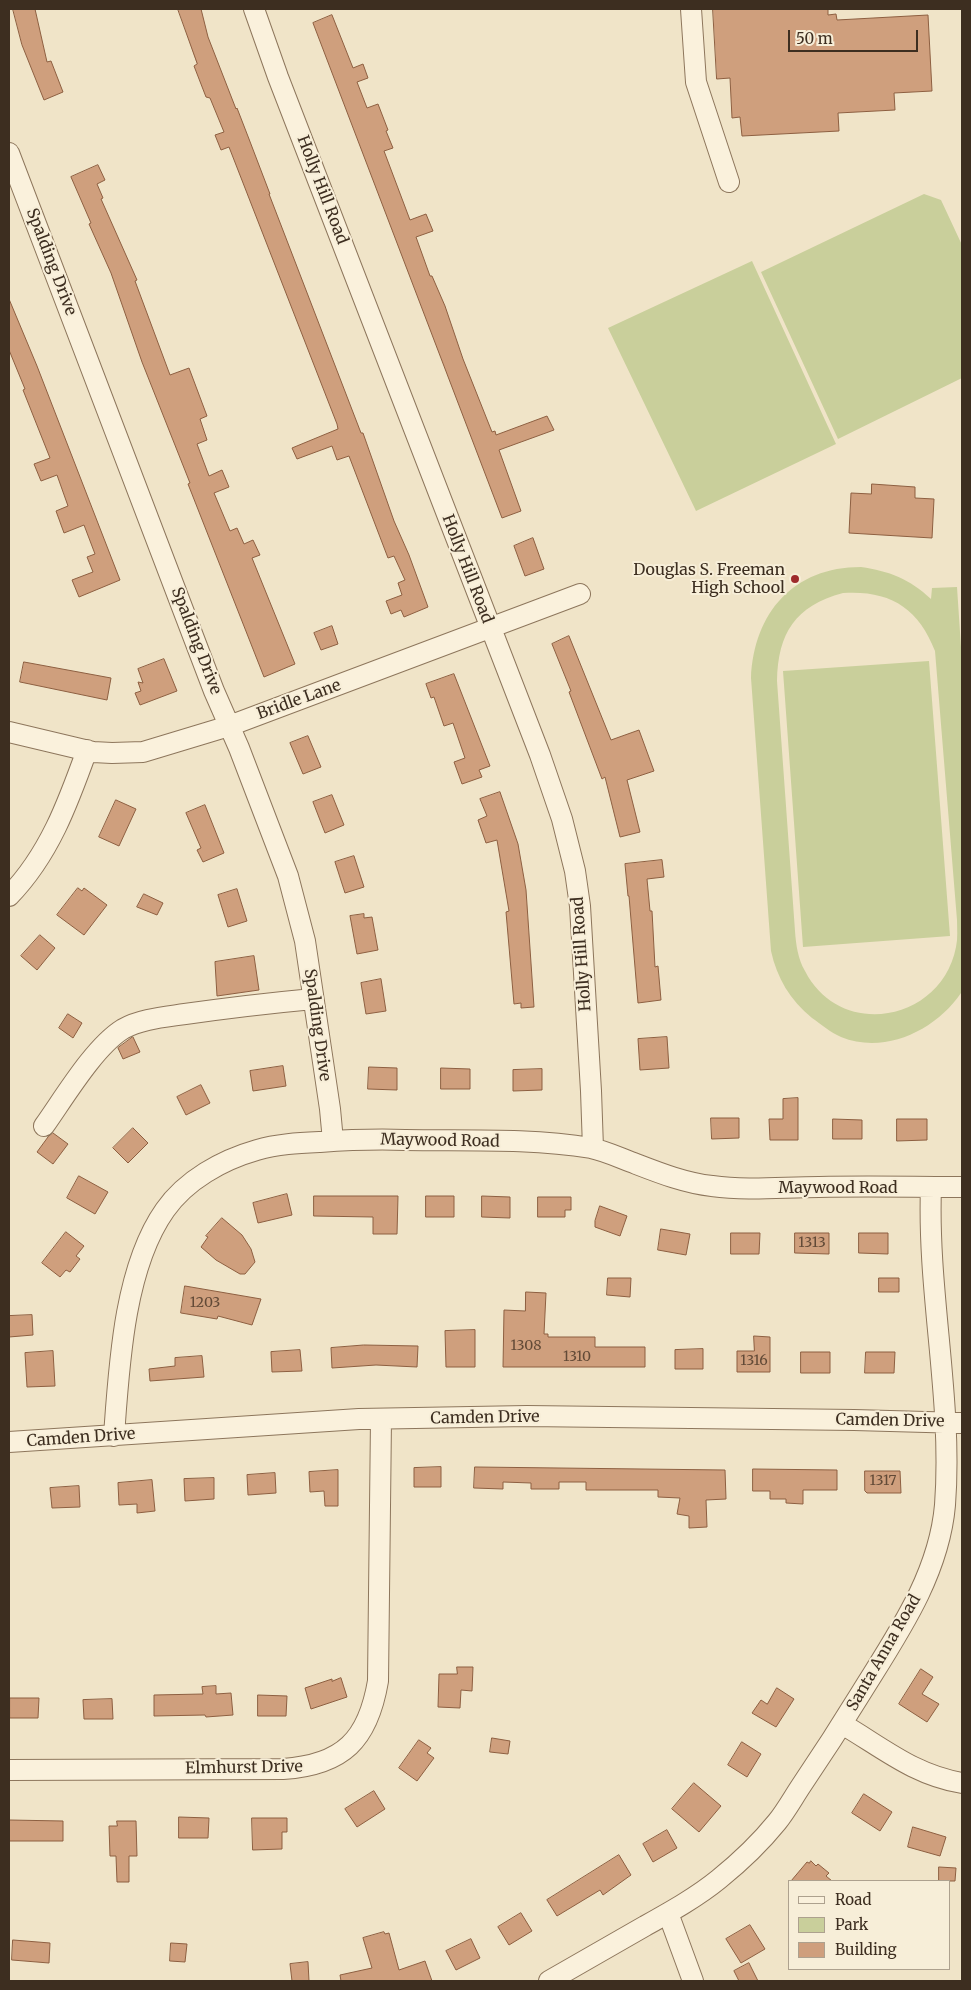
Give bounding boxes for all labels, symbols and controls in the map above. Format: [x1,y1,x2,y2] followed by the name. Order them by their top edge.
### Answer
[791,20,921,52] scale bar
[796,29,833,48] text: 50 m
[292,133,352,247] street label: Holly Hill Road
[22,206,80,318] street label: Spalding Drive
[437,512,497,626] street label: Holly Hill Road
[633,560,785,598] place label: Douglas S. Freeman High School
[789,573,801,585] marker: Douglas S. Freeman High School
[167,585,225,697] street label: Spalding Drive
[254,676,344,724] street label: Bridle Lane
[568,896,596,1012] street label: Holly Hill Road
[300,968,334,1082] street label: Spalding Drive
[380,1130,500,1152] street label: Maywood Road
[778,1178,898,1198] street label: Maywood Road
[798,1235,826,1251] house number: 1313
[190,1295,220,1311] house number: 1203
[510,1338,542,1354] house number: 1308
[563,1349,591,1365] house number: 1310
[740,1353,768,1369] house number: 1316
[430,1407,540,1429] street label: Camden Drive
[835,1410,945,1432] street label: Camden Drive
[26,1425,136,1451] street label: Camden Drive
[870,1473,896,1489] house number: 1317
[843,1591,925,1715] street label: Santa Anna Road
[185,1757,303,1779] street label: Elmhurst Drive
[788,1880,951,1970] legend
[835,1890,871,1909] text: Road
[835,1915,868,1934] text: Park
[835,1940,897,1959] text: Building

